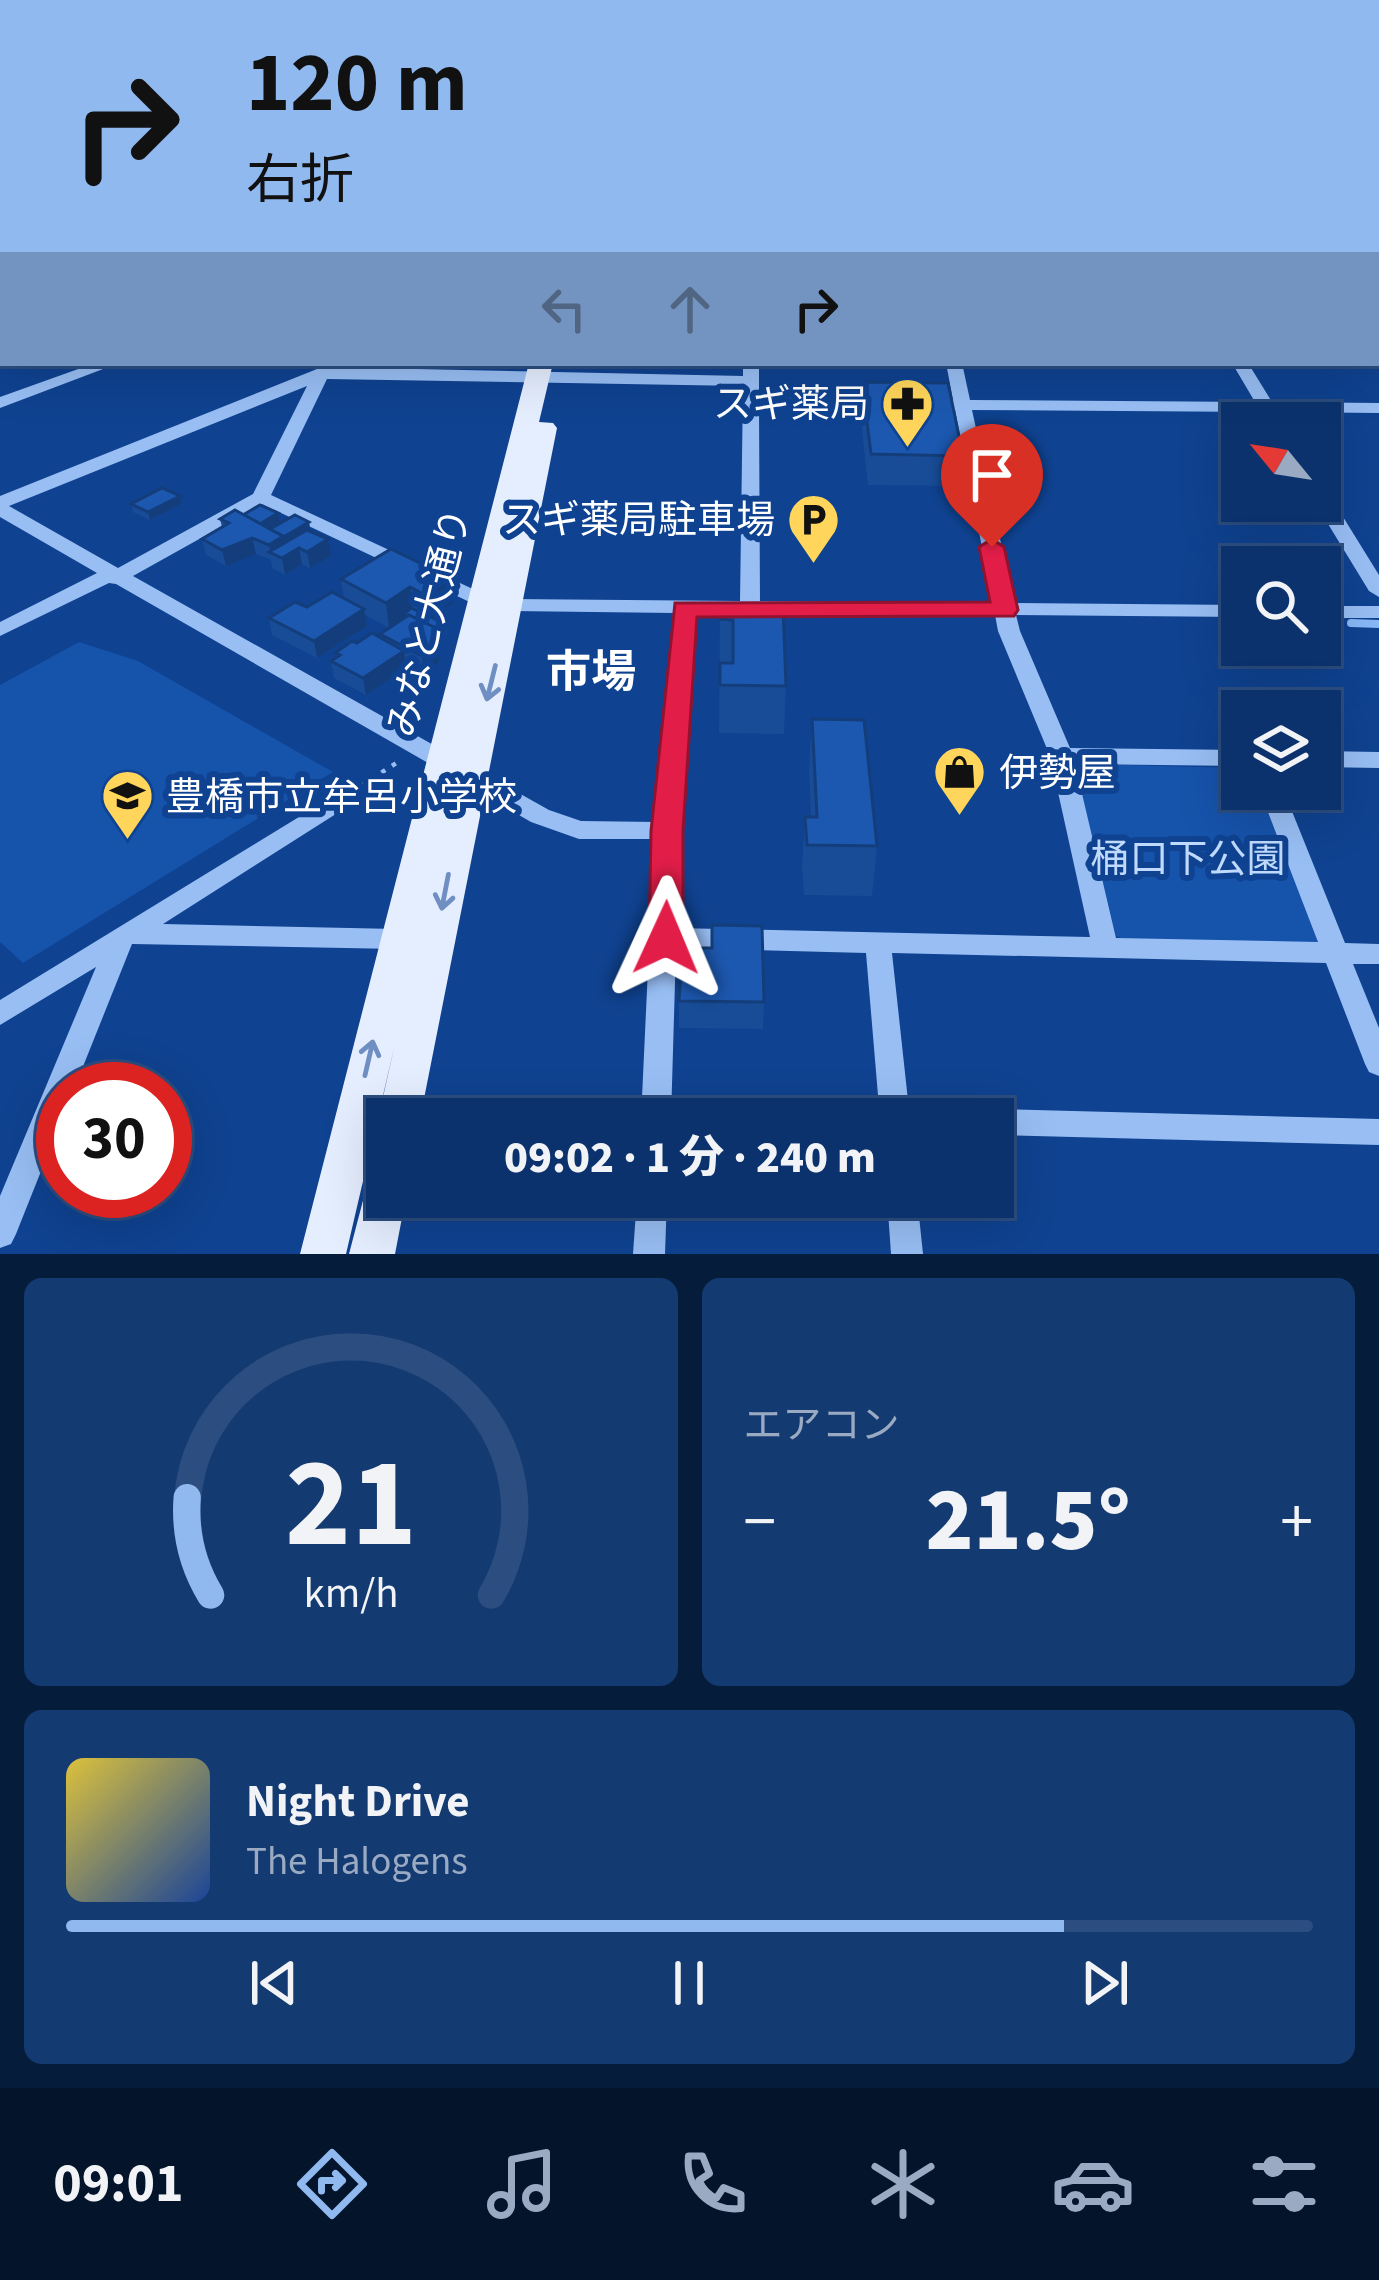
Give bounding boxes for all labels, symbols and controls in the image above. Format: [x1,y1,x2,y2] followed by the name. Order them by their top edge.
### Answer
[246,24,468,144] text: 120 m
[48,48,204,204] icon: right
[246,143,354,220] text: 右折
[531,276,597,342] icon: left
[657,276,723,342] icon: ahead
[783,276,849,342] icon: right
[880,375,936,449] pharmacy icon: スギ薬局
[713,377,869,433] place label: スギ薬局
[1221,402,1341,522] north arrow
[1221,402,1341,810] map controls
[941,424,1043,547] pin
[959,442,1025,508] icon: arrive
[786,491,842,565] parking icon: スギ薬局駐車場
[502,493,775,549] place label: スギ薬局駐車場
[374,502,485,743] street label: みなと大通り
[1221,546,1341,666] button: search
[546,641,636,705] district label: 市場
[479,663,501,701] one-way arrow
[1221,690,1341,810] button: layers
[932,744,988,818] shop icon: 伊勢屋
[999,746,1116,802] place label: 伊勢屋
[99,768,155,842] school or university icon: 豊橋市立牟呂小学校
[166,770,517,826] place label: 豊橋市立牟呂小学校
[1090,832,1286,888] park label: 桶口下公園
[433,872,455,911] one-way arrow
[603,875,729,1001] position arrow
[359,1040,381,1078] one-way arrow
[36,1062,192,1218] speed limit sign: 30
[504,1126,876,1190] text: 09:02 · 1 分 · 240 m
[744,1398,900,1454] text: エアコン
[285,1416,417,1594] text: 21
[926,1457,1131,1585] text: 21.5°
[744,1475,776,1569] text: −
[1280,1475,1313,1569] text: +
[303,1563,398,1624] text: km/h
[246,1770,470,1834] text: Night Drive
[246,1834,468,1890] text: The Halogens
[241,1950,307,2016] icon: previous
[656,1950,722,2016] icon: pause
[1072,1950,1138,2016] icon: next
[290,2142,374,2226] icon: directions
[480,2142,564,2226] icon: music
[671,2142,755,2226] icon: phone
[861,2142,945,2226] icon: climate
[1051,2142,1135,2226] icon: car
[1242,2142,1326,2226] icon: filters
[53,2146,183,2223] text: 09:01

